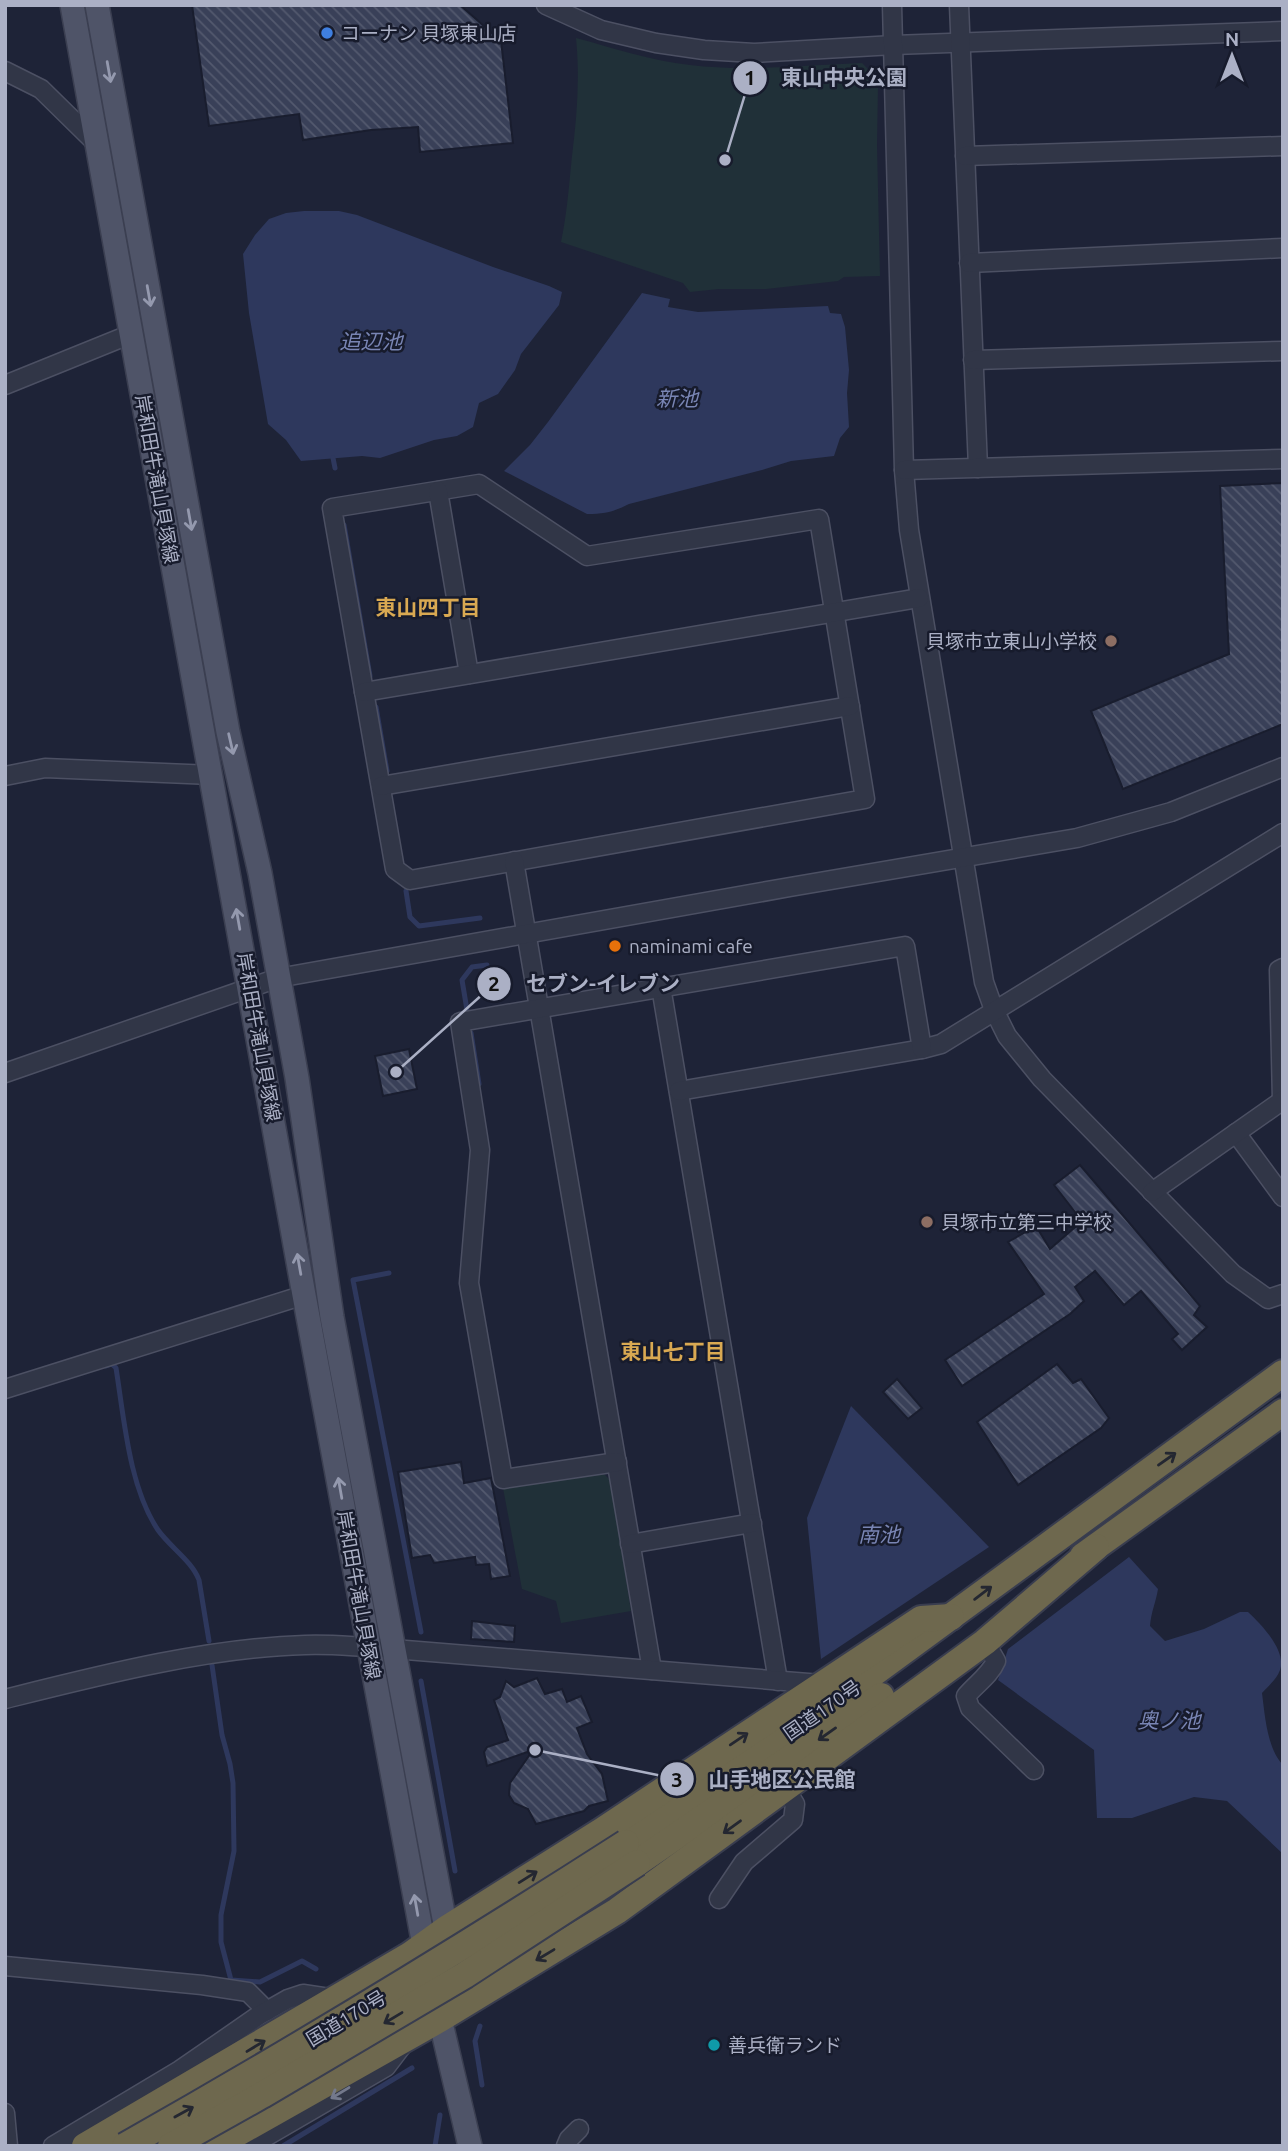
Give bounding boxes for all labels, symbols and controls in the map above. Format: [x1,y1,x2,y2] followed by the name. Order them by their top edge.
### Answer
[1197,21,1267,91] north arrow
[341,22,516,44] place label: コーナン 貝塚東山店
[319,25,335,41] marker: コーナン 貝塚東山店
[1225,28,1239,50] text: N
[732,57,921,99] callout: 東山中央公園
[103,60,116,83] one-way arrow
[744,65,756,89] text: 1
[781,65,907,89] text: 東山中央公園
[143,284,157,307] one-way arrow
[340,329,404,353] water label: 追辺池
[656,386,700,410] water label: 新池
[131,393,183,565] street label: 岸和田牛滝山貝塚線
[184,508,197,531] one-way arrow
[376,595,481,619] district label: 東山四丁目
[926,630,1097,652] place label: 貝塚市立東山小学校
[1103,633,1119,649] marker: 貝塚市立東山小学校
[224,732,238,755] one-way arrow
[230,909,244,931] one-way arrow
[629,935,753,957] place label: naminami cafe
[607,938,623,954] marker: naminami cafe
[233,951,285,1123] street label: 岸和田牛滝山貝塚線
[477,963,694,1005] callout: セブン-イレブン
[488,971,500,995] text: 2
[526,971,680,995] text: セブン-イレブン
[941,1211,1112,1233] place label: 貝塚市立第三中学校
[919,1214,935,1230] marker: 貝塚市立第三中学校
[292,1253,305,1276] one-way arrow
[621,1339,726,1363] district label: 東山七丁目
[1157,1452,1176,1467] one-way arrow
[333,1477,346,1500] one-way arrow
[333,1509,385,1681] street label: 岸和田牛滝山貝塚線
[858,1522,902,1546] water label: 南池
[973,1586,992,1601] one-way arrow
[779,1675,865,1745] street label: 国道170号
[1138,1708,1202,1732] water label: 奥ノ池
[817,1727,837,1741] one-way arrow
[728,1732,748,1746] one-way arrow
[659,1758,869,1800] callout: 山手地区公民館
[671,1767,683,1791] text: 3
[709,1767,856,1791] text: 山手地区公民館
[724,1819,742,1834] one-way arrow
[518,1870,537,1885] one-way arrow
[408,1894,422,1916] one-way arrow
[535,1948,555,1962] one-way arrow
[302,1986,390,2050] street label: 国道170号
[384,2011,404,2025] one-way arrow
[728,2034,842,2056] place label: 善兵衛ランド
[706,2037,722,2053] marker: 善兵衛ランド
[246,2039,266,2053] one-way arrow
[331,2087,351,2101] one-way arrow
[174,2105,194,2119] one-way arrow

